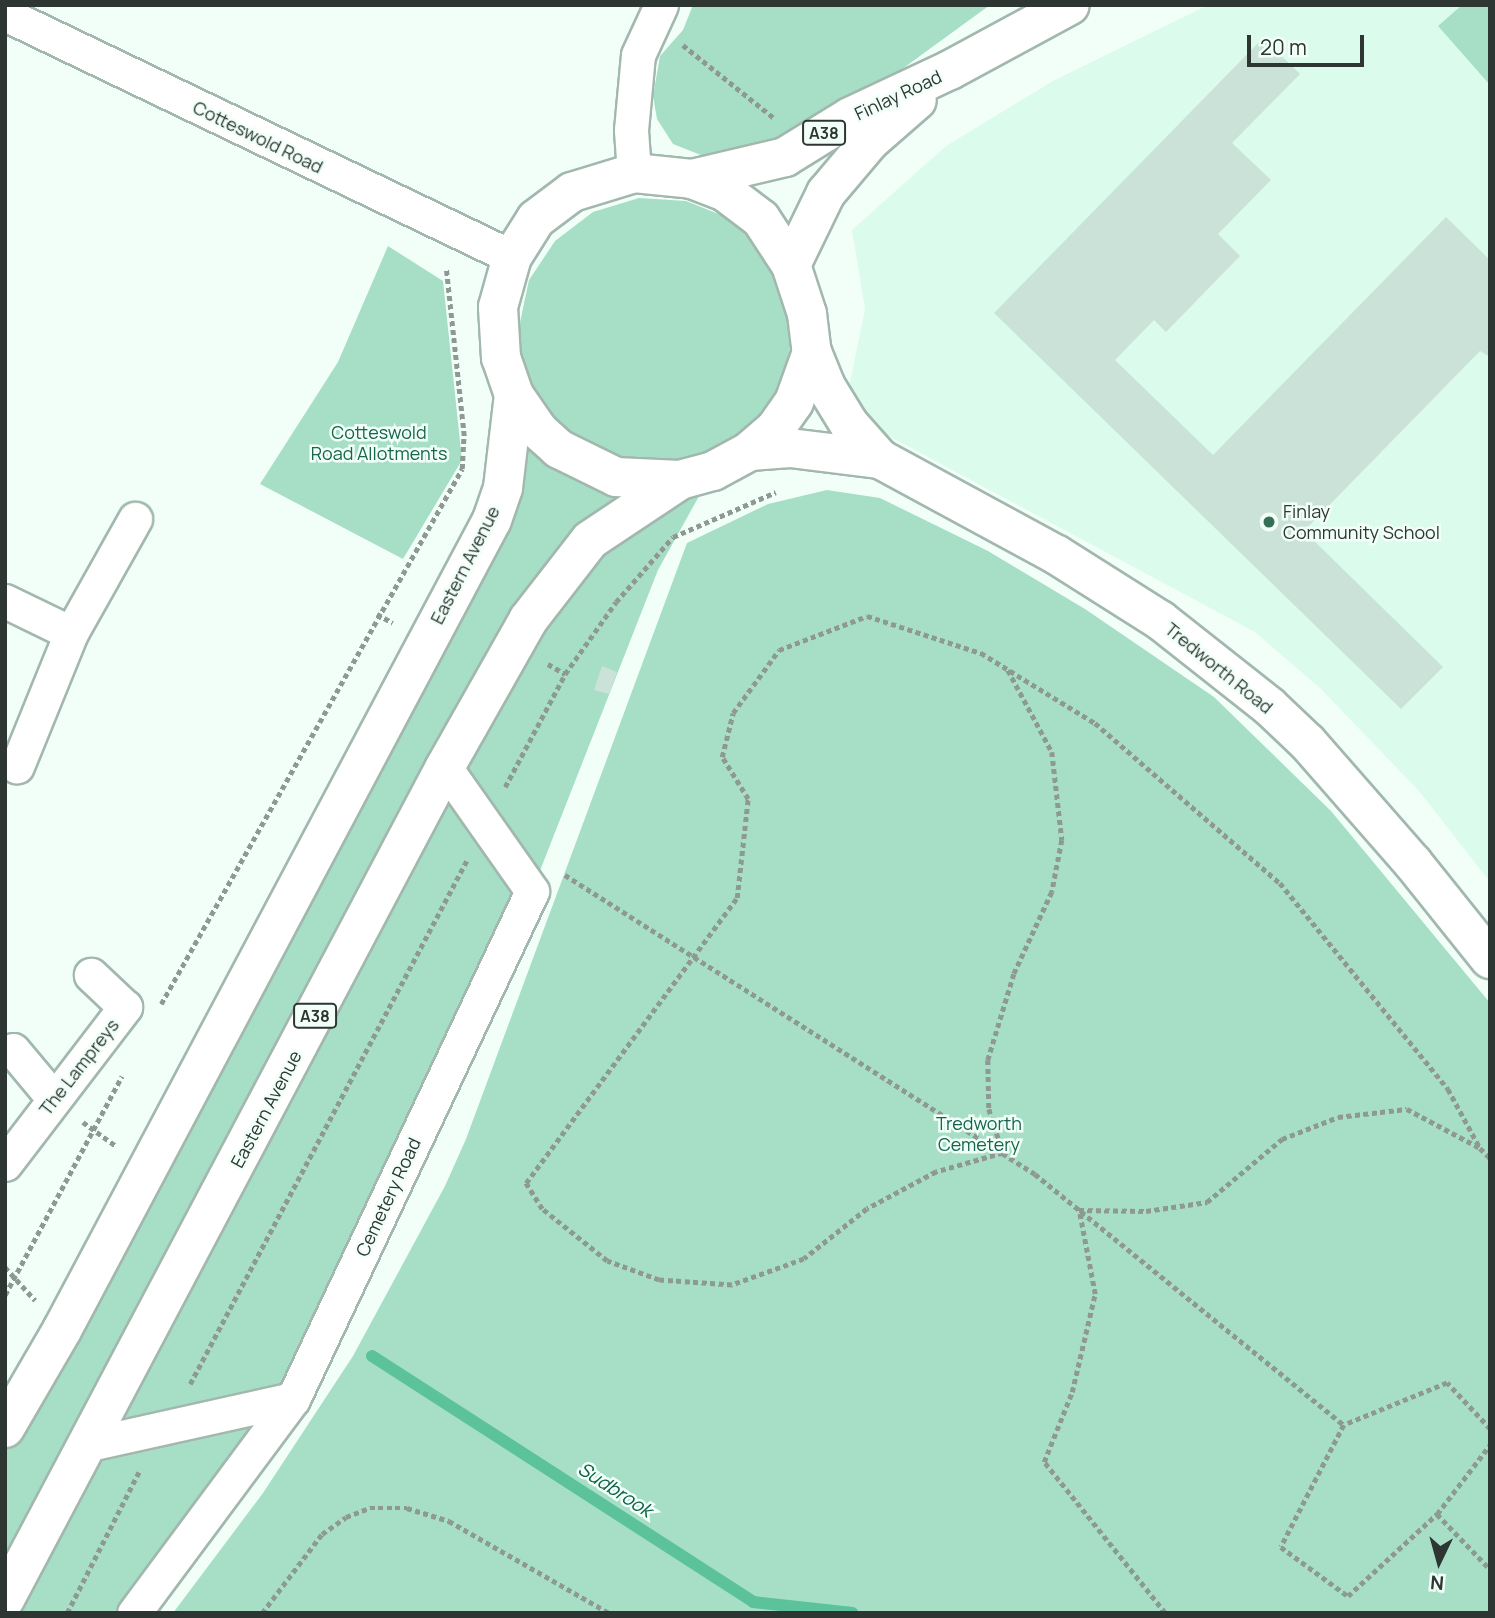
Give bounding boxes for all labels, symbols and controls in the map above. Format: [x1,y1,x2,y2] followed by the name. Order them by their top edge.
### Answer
[1250,21,1367,65] scale bar
[1260,33,1307,61] text: 20 m
[851,65,945,125] street label: Finlay Road
[190,96,326,178] street label: Cotteswold Road
[801,120,847,146] road number: A38
[311,422,447,464] park label: Cotteswold Road Allotments
[1283,501,1440,544] place label: Finlay Community School
[426,502,504,628] street label: Eastern Avenue
[1261,514,1277,530] marker: Finlay Community School
[1161,618,1277,718] street label: Tredworth Road
[292,1004,338,1028] road number: A38
[35,1015,123,1119] street label: The Lampreys
[226,1047,306,1171] street label: Eastern Avenue
[936,1113,1022,1156] park label: Tredworth Cemetery
[351,1134,425,1260] street label: Cemetery Road
[574,1458,656,1522] water label: Sudbrook
[1404,1527,1474,1597] north arrow
[1429,1569,1445,1596] text: N

